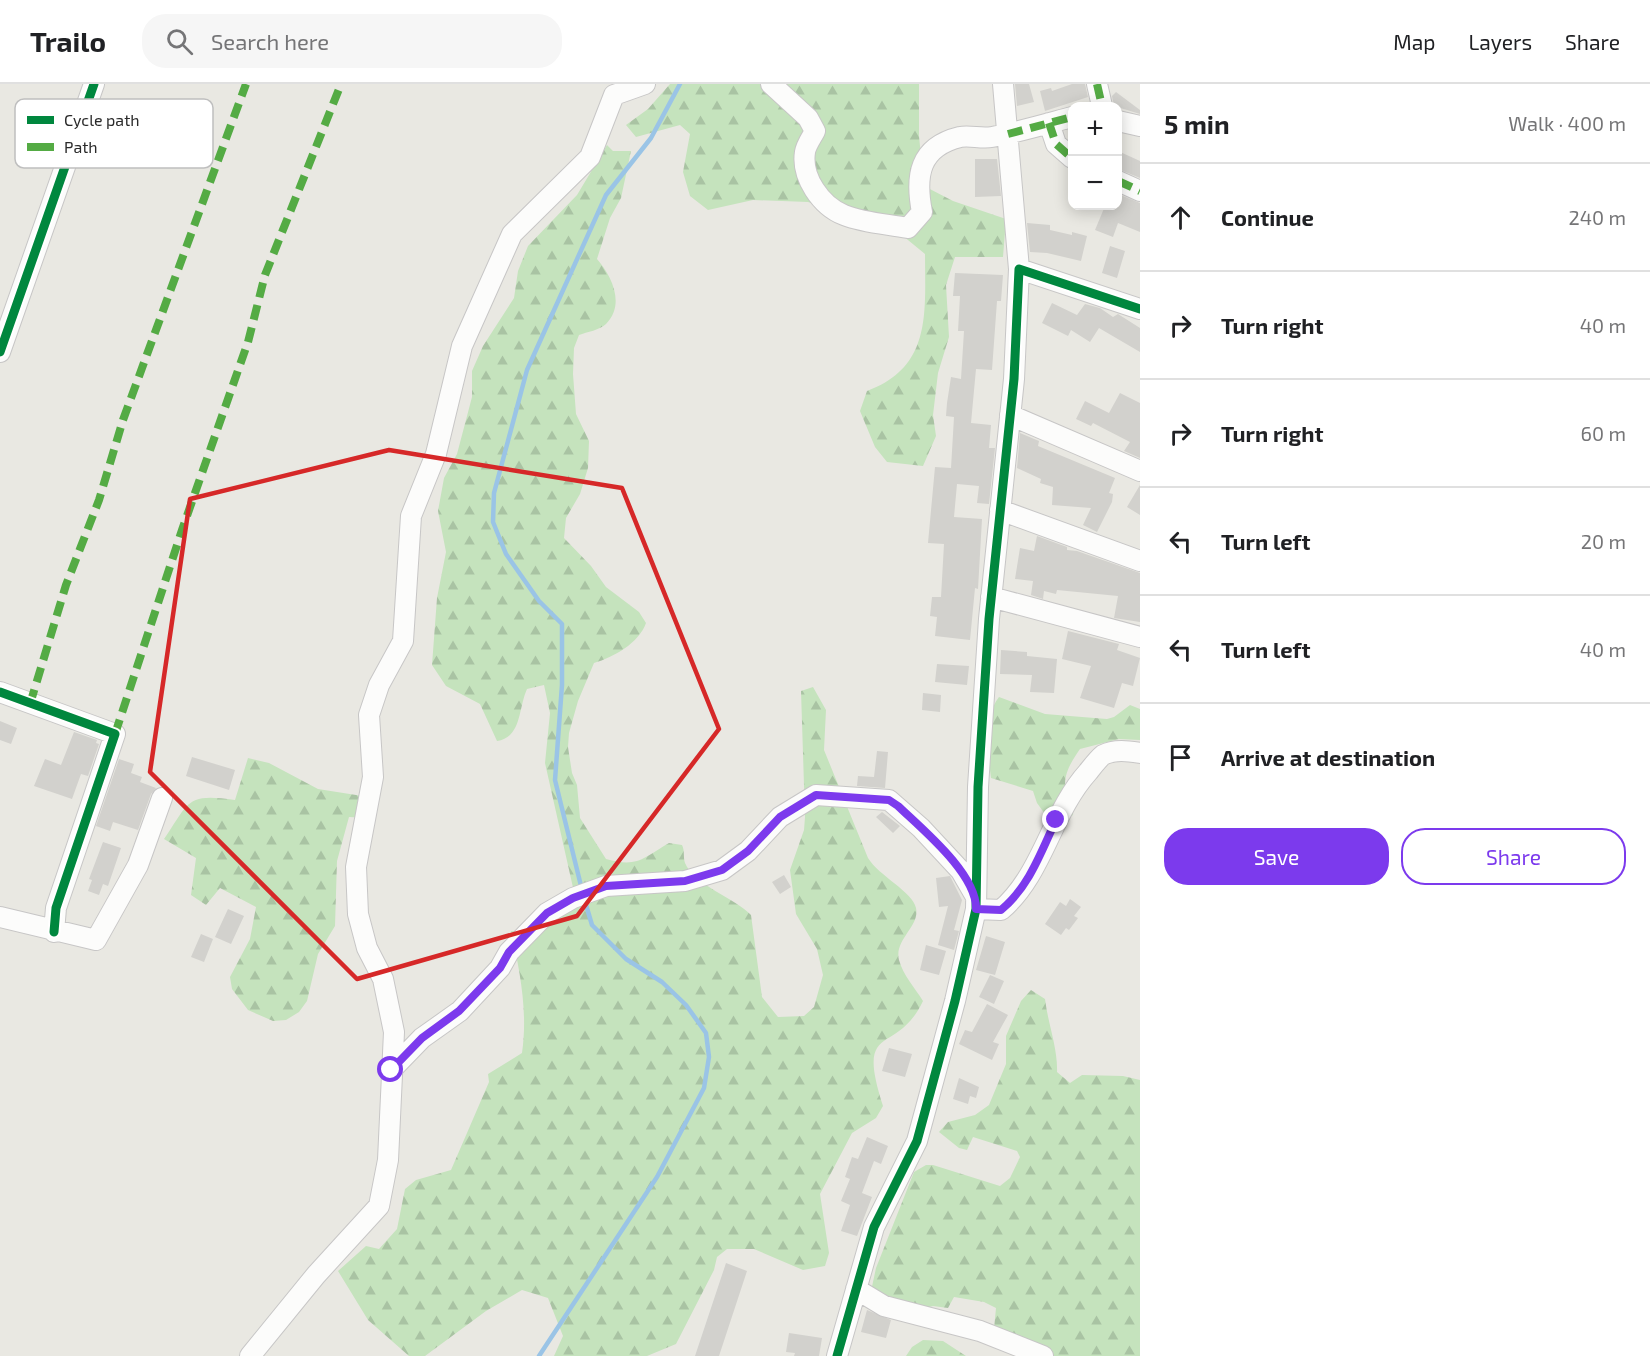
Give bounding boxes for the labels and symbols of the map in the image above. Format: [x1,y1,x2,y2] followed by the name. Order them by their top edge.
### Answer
[15,99,213,168] legend
[64,110,140,129] text: Cycle path
[64,137,98,156] text: Path
[1042,806,1068,832] route end
[377,1056,403,1082] route start

